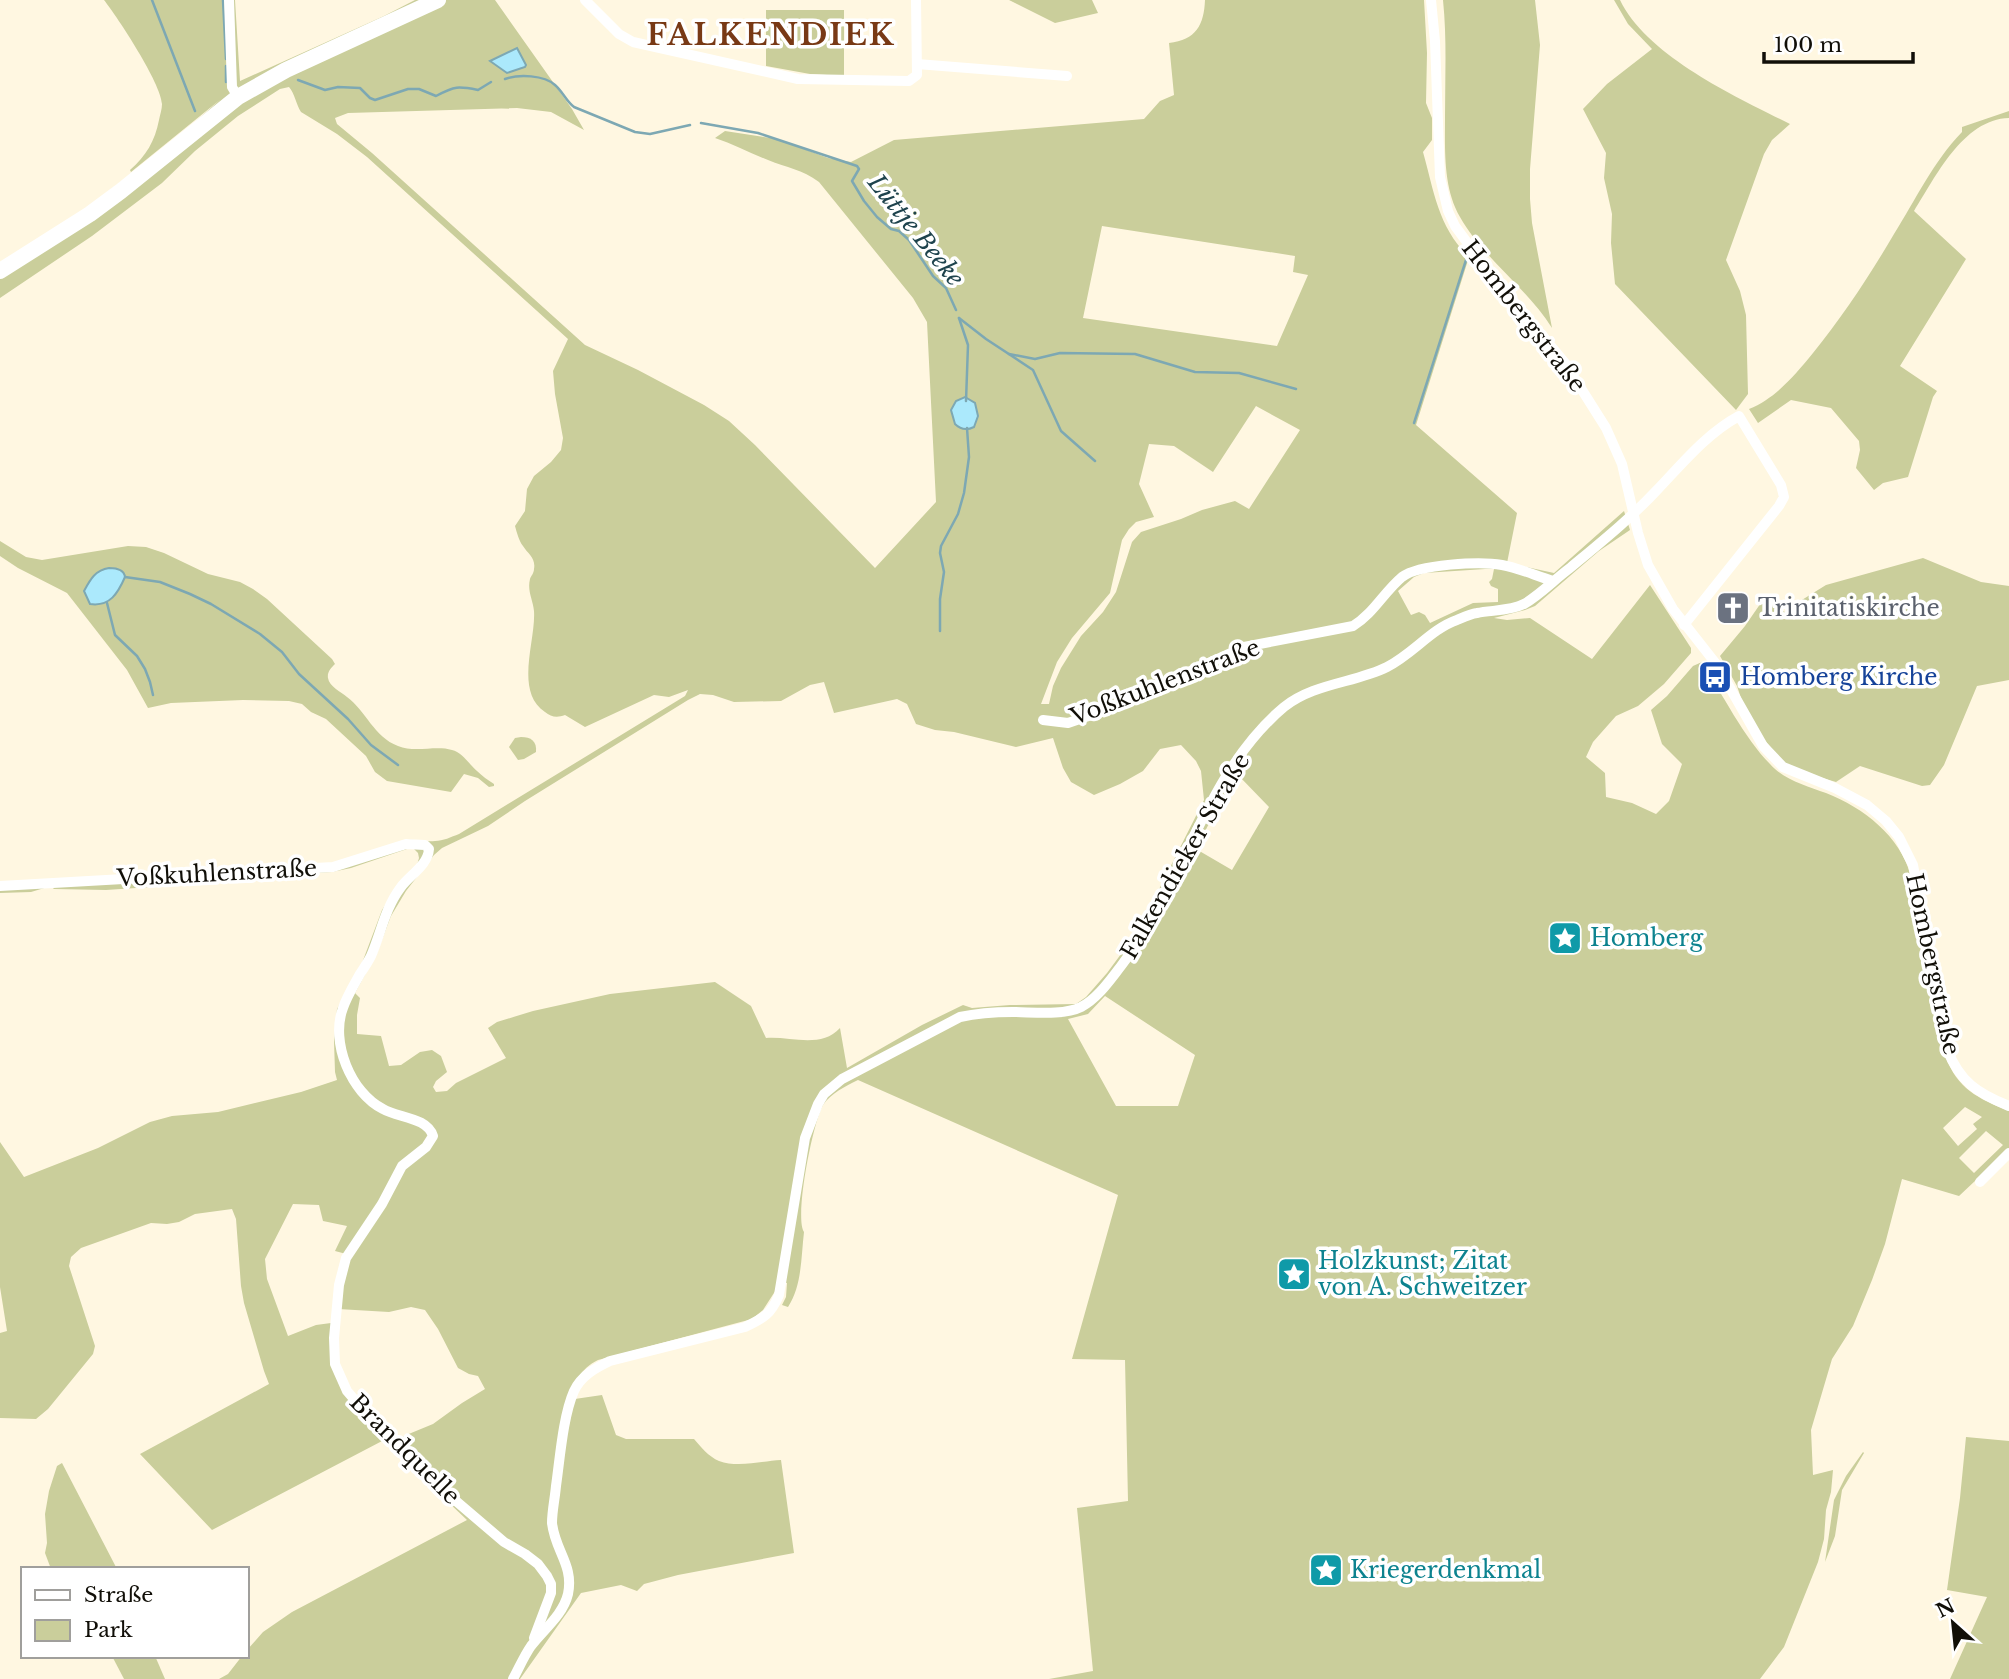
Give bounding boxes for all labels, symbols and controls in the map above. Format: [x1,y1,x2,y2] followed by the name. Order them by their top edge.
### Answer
[646,16,896,53] district label: FALKENDIEK
[1764,21,1913,65] scale bar
[1774,32,1842,58] text: 100 m
[861,167,970,292] water label: Lüttje Beeke
[1456,234,1592,398] street label: Hombergstraße
[1714,589,1752,627] church icon: Trinitatiskirche
[1758,594,1940,622] place label: Trinitatiskirche
[1065,633,1264,731] street label: Voßkuhlenstraße
[1696,658,1734,696] bus stop icon: Homberg Kirche
[1740,663,1938,691] place label: Homberg Kirche
[1115,748,1255,964] street label: Falkendieker Straße
[115,854,318,892] street label: Voßkuhlenstraße
[1900,871,1966,1057] street label: Hombergstraße
[1546,919,1584,957] place icon: Homberg
[1590,924,1704,952] place label: Homberg
[1318,1247,1527,1301] place label: Holzkunst; Zitat von A. Schweitzer
[1275,1255,1313,1293] place icon: Holzkunst; Zitat von A. Schweitzer
[344,1388,466,1510] street label: Brandquelle
[1307,1551,1345,1589] place icon: Kriegerdenkmal
[1350,1556,1541,1584] place label: Kriegerdenkmal
[21,1567,248,1658] legend
[84,1582,153,1608] text: Straße
[1918,1588,1988,1658] north arrow
[1932,1594,1959,1623] text: N
[84,1617,133,1643] text: Park

